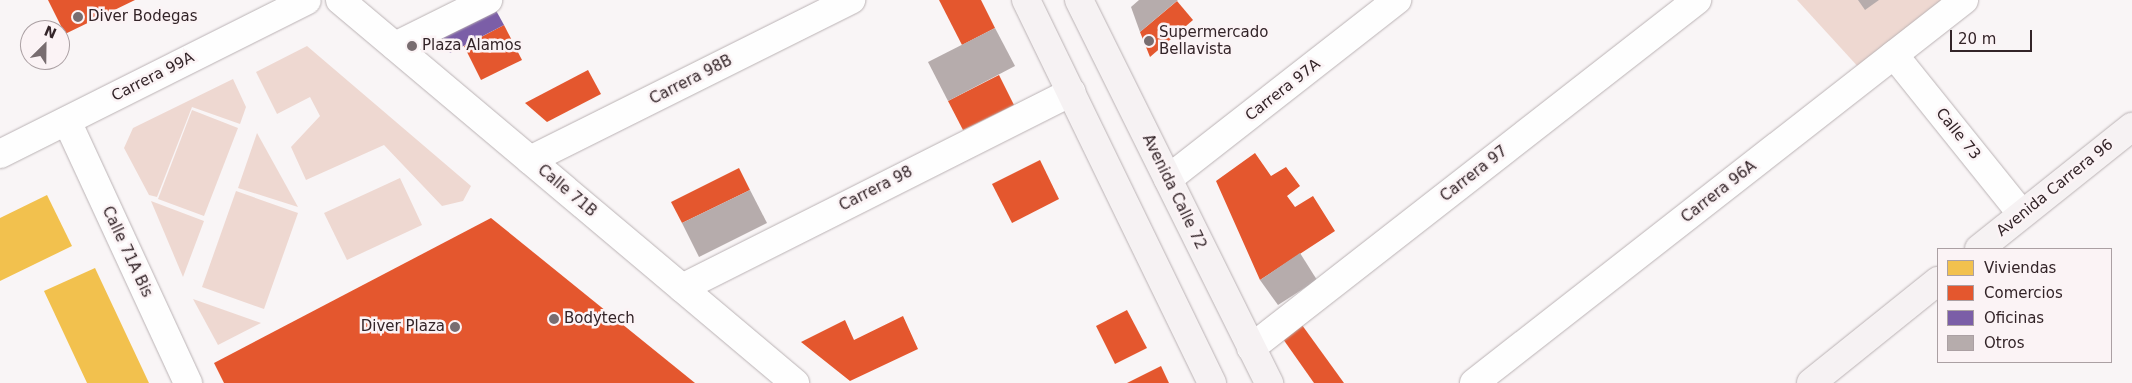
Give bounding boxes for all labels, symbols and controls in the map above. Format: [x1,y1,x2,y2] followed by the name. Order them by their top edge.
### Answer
[88,8,198,26] place label: Diver Bodegas
[72,11,84,23] marker: Diver Bodegas
[20,20,70,70] north arrow
[1952,20,2034,52] scale bar
[42,22,59,42] text: N
[1159,23,1268,58] place label: Supermercado Bellavista
[1958,30,1996,48] text: 20 m
[1143,35,1155,47] marker: Supermercado Bellavista
[422,37,521,55] place label: Plaza Alamos
[406,40,418,52] marker: Plaza Alamos
[109,49,197,105] street label: Carrera 99A
[647,52,735,108] street label: Carrera 98B
[1242,55,1324,125] street label: Carrera 97A
[1932,105,1984,163] street label: Calle 73
[1138,132,1210,252] street label: Avenida Calle 72
[1993,136,2117,240] street label: Avenida Carrera 96
[1437,142,1511,206] street label: Carrera 97
[1678,157,1760,227] street label: Carrera 96A
[534,161,600,221] street label: Calle 71B
[836,163,916,215] street label: Carrera 98
[98,204,156,300] street label: Calle 71A Bis
[1937,248,2112,363] legend
[1984,259,2056,277] text: Viviendas
[1984,284,2063,302] text: Comercios
[1984,309,2044,327] text: Oficinas
[564,310,635,328] place label: Bodytech
[548,313,560,325] marker: Bodytech
[361,318,445,336] place label: Diver Plaza
[449,321,461,333] marker: Diver Plaza
[1984,334,2025,352] text: Otros

